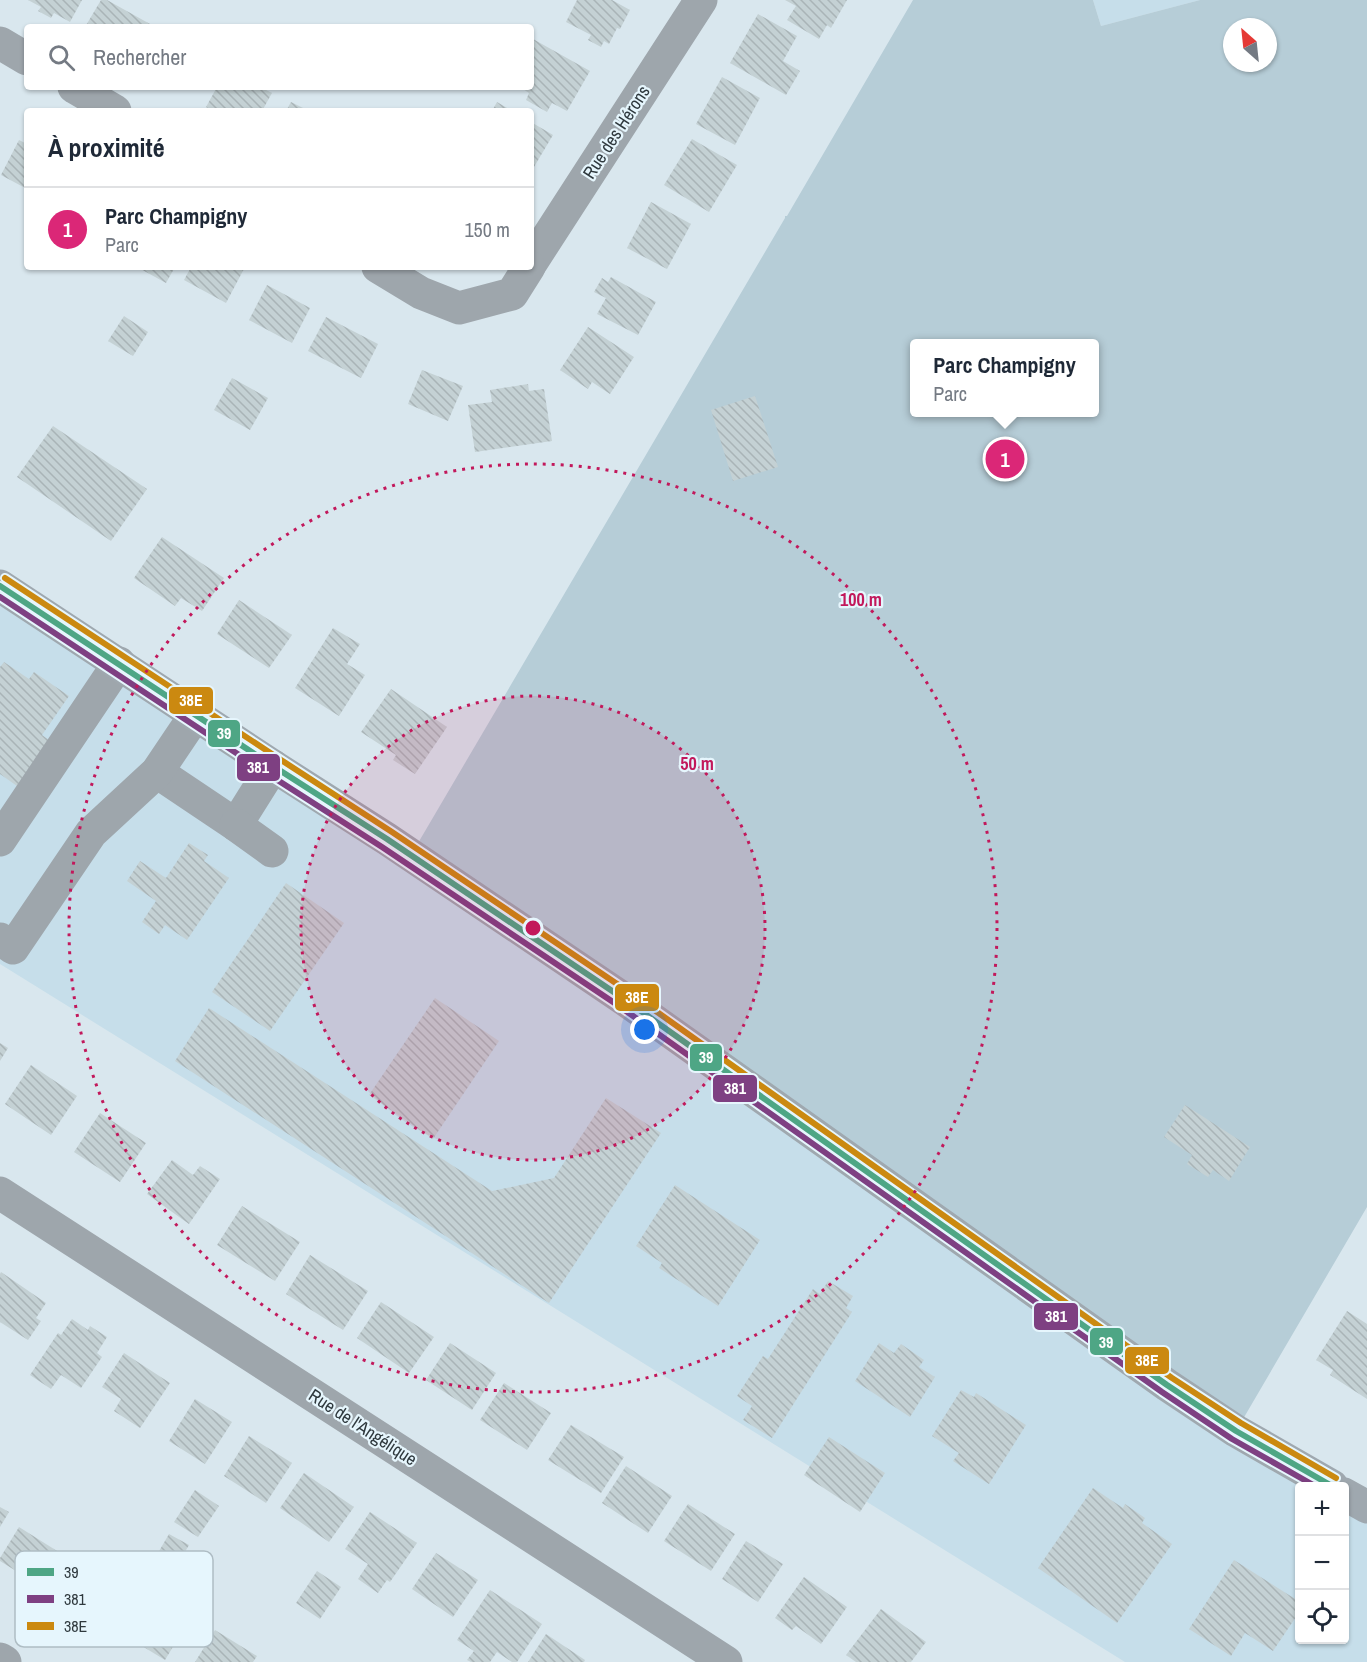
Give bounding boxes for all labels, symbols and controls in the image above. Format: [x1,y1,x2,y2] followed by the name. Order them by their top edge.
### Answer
[1223,18,1277,72] north arrow
[24,24,534,90] search box
[45,41,78,74] icon: search
[93,42,186,72] text: Rechercher
[576,80,656,184] street label: Rue des Hérons
[48,130,165,165] text: À proximité
[105,201,247,231] text: Parc Champigny
[63,216,72,243] text: 1
[464,216,510,243] text: 150 m
[105,231,139,258] text: Parc
[910,339,1099,417] popup
[933,350,1076,380] text: Parc Champigny
[933,380,967,407] text: Parc
[986,436,1024,482] pin: 1
[840,587,882,612] text: 100 m
[168,686,214,715] line badge: 38E
[179,689,203,711] text: 38E
[207,719,241,748] line badge: 39
[217,722,231,744] text: 39
[680,751,714,776] text: 50 m
[236,753,281,782] line badge: 381
[247,756,270,778] text: 381
[523,918,543,938] centre of rings
[614,983,660,1012] line badge: 38E
[625,986,649,1008] text: 38E
[630,1015,659,1044] your location
[689,1043,723,1072] line badge: 39
[699,1046,713,1068] text: 39
[712,1074,758,1103] line badge: 381
[724,1077,747,1099] text: 381
[1033,1302,1079,1331] line badge: 381
[1045,1305,1068,1327] text: 381
[1089,1327,1124,1356] line badge: 39
[1099,1331,1113,1353] text: 39
[1124,1346,1170,1375] line badge: 38E
[1135,1349,1159,1371] text: 38E
[304,1383,422,1471] street label: Rue de l'Angélique
[1295,1482,1349,1644] map controls
[1295,1482,1349,1536] button: +
[1295,1536,1349,1590] button: −
[15,1551,213,1647] legend
[64,1561,79,1583] text: 39
[64,1588,87,1610] text: 381
[1295,1590,1349,1644] button: locate
[64,1615,87,1637] text: 38E

